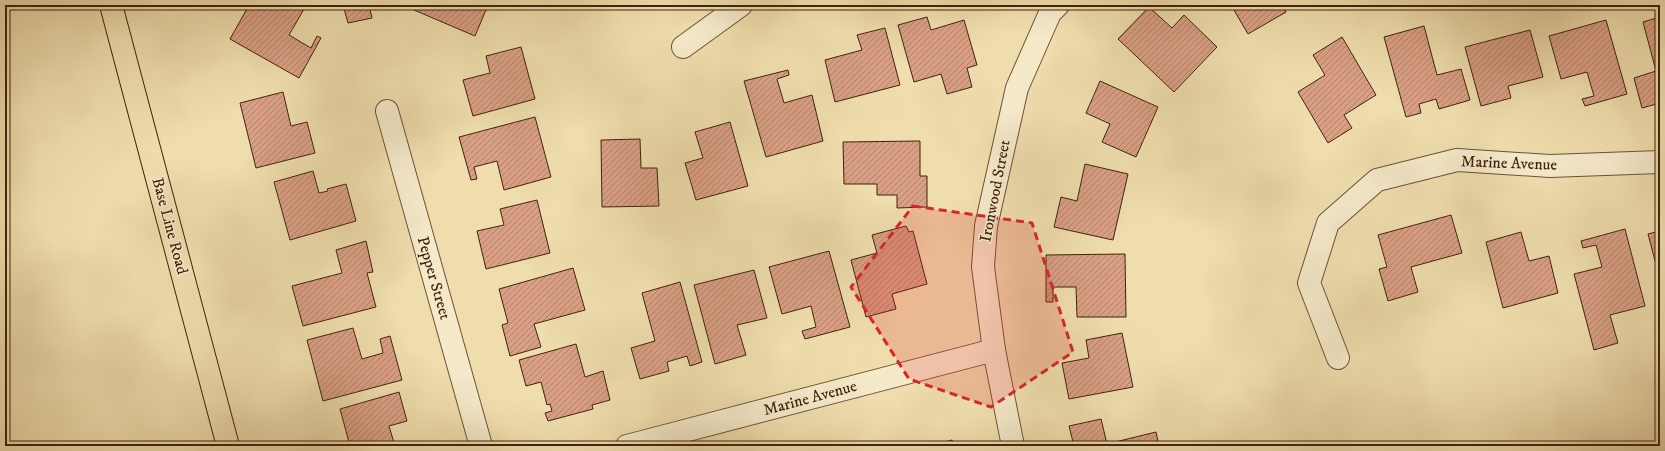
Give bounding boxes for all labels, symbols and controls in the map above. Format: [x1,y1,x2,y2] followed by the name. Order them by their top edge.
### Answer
[975,138,1015,244] street label: Ironwood Street
[1461,151,1558,175] street label: Marine Avenue
[147,175,193,277] street label: Base Line Road
[413,234,455,322] street label: Pepper Street
[761,376,859,420] street label: Marine Avenue

